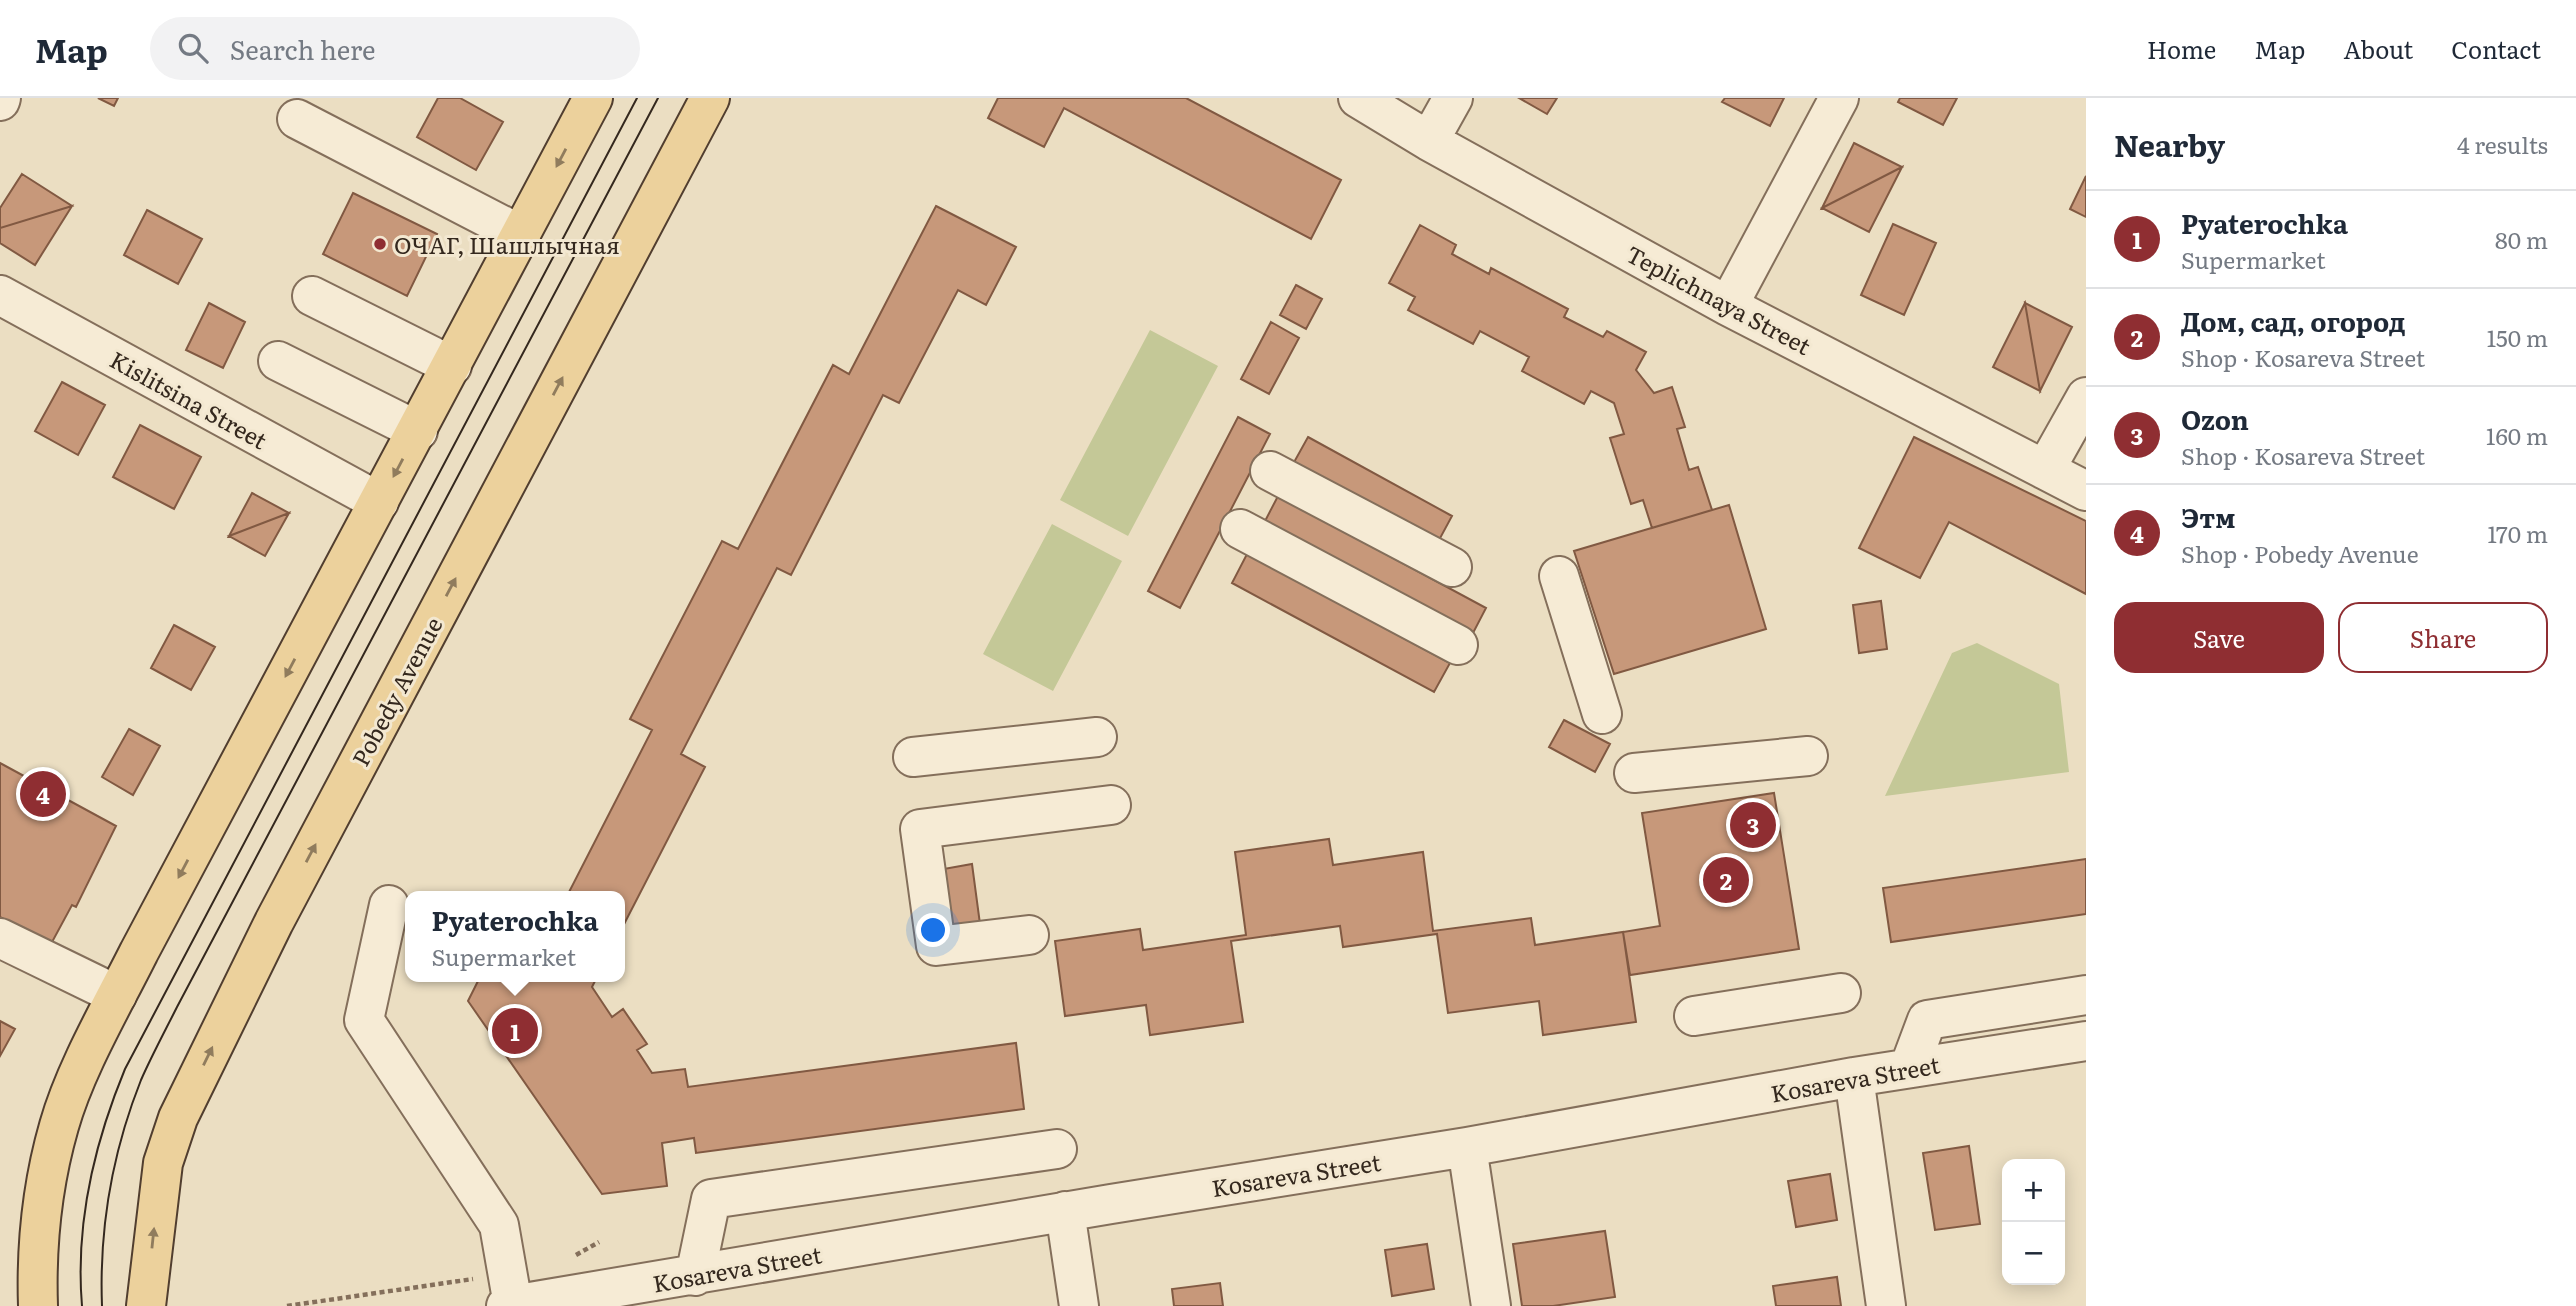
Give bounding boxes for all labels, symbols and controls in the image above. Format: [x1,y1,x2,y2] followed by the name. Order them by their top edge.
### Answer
[150,17,640,80] search box
[35,24,108,73] text: Map
[174,29,212,67] icon: search
[230,29,376,68] text: Search here
[2147,31,2216,66] text: Home
[2254,31,2305,66] text: Map
[2343,31,2413,66] text: About
[2451,31,2541,66] text: Contact
[2114,122,2225,166] text: Nearby
[2457,127,2548,161] text: 4 results
[556,149,568,169] one-way arrow
[2181,203,2348,242] text: Pyaterochka
[2132,222,2142,256] text: 1
[2495,222,2548,256] text: 80 m
[394,227,620,261] place label: ОЧАГ, Шашлычная
[372,236,388,252] marker: ОЧАГ, Шашлычная
[1621,236,1818,362] street label: Teplichnaya Street
[2181,242,2325,276] text: Supermarket
[2181,301,2405,340] text: Дом, сад, огород
[2131,320,2143,354] text: 2
[2487,320,2548,354] text: 150 m
[2181,340,2425,374] text: Shop · Kosareva Street
[104,342,274,457] street label: Kislitsina Street
[552,376,563,396] one-way arrow
[2181,399,2249,438] text: Ozon
[2131,418,2143,452] text: 3
[2486,418,2548,452] text: 160 m
[2181,438,2425,472] text: Shop · Kosareva Street
[392,458,404,478] one-way arrow
[2181,497,2236,536] text: Этм
[2130,516,2144,550] text: 4
[2487,516,2548,550] text: 170 m
[2181,536,2419,570] text: Shop · Pobedy Avenue
[446,577,457,597] one-way arrow
[2114,602,2324,673] button: Save
[2338,602,2548,673] button: Share
[342,610,450,772] street label: Pobedy Avenue
[285,659,297,679] one-way arrow
[20,768,66,820] pin: 4
[1730,799,1776,851] pin: 3
[305,843,316,863] one-way arrow
[1703,854,1749,906] pin: 2
[177,859,189,879] one-way arrow
[405,891,625,982] popup
[432,900,598,939] text: Pyaterochka
[916,913,950,947] your location
[432,939,576,973] text: Supermarket
[492,1005,538,1057] pin: 1
[203,1046,214,1066] one-way arrow
[1768,1046,1943,1110] street label: Kosareva Street
[1209,1144,1384,1204] street label: Kosareva Street
[2002,1159,2065,1285] map controls
[2002,1159,2065,1222] button: +
[2002,1222,2065,1285] button: −
[148,1227,159,1249] one-way arrow
[650,1236,825,1300] street label: Kosareva Street

